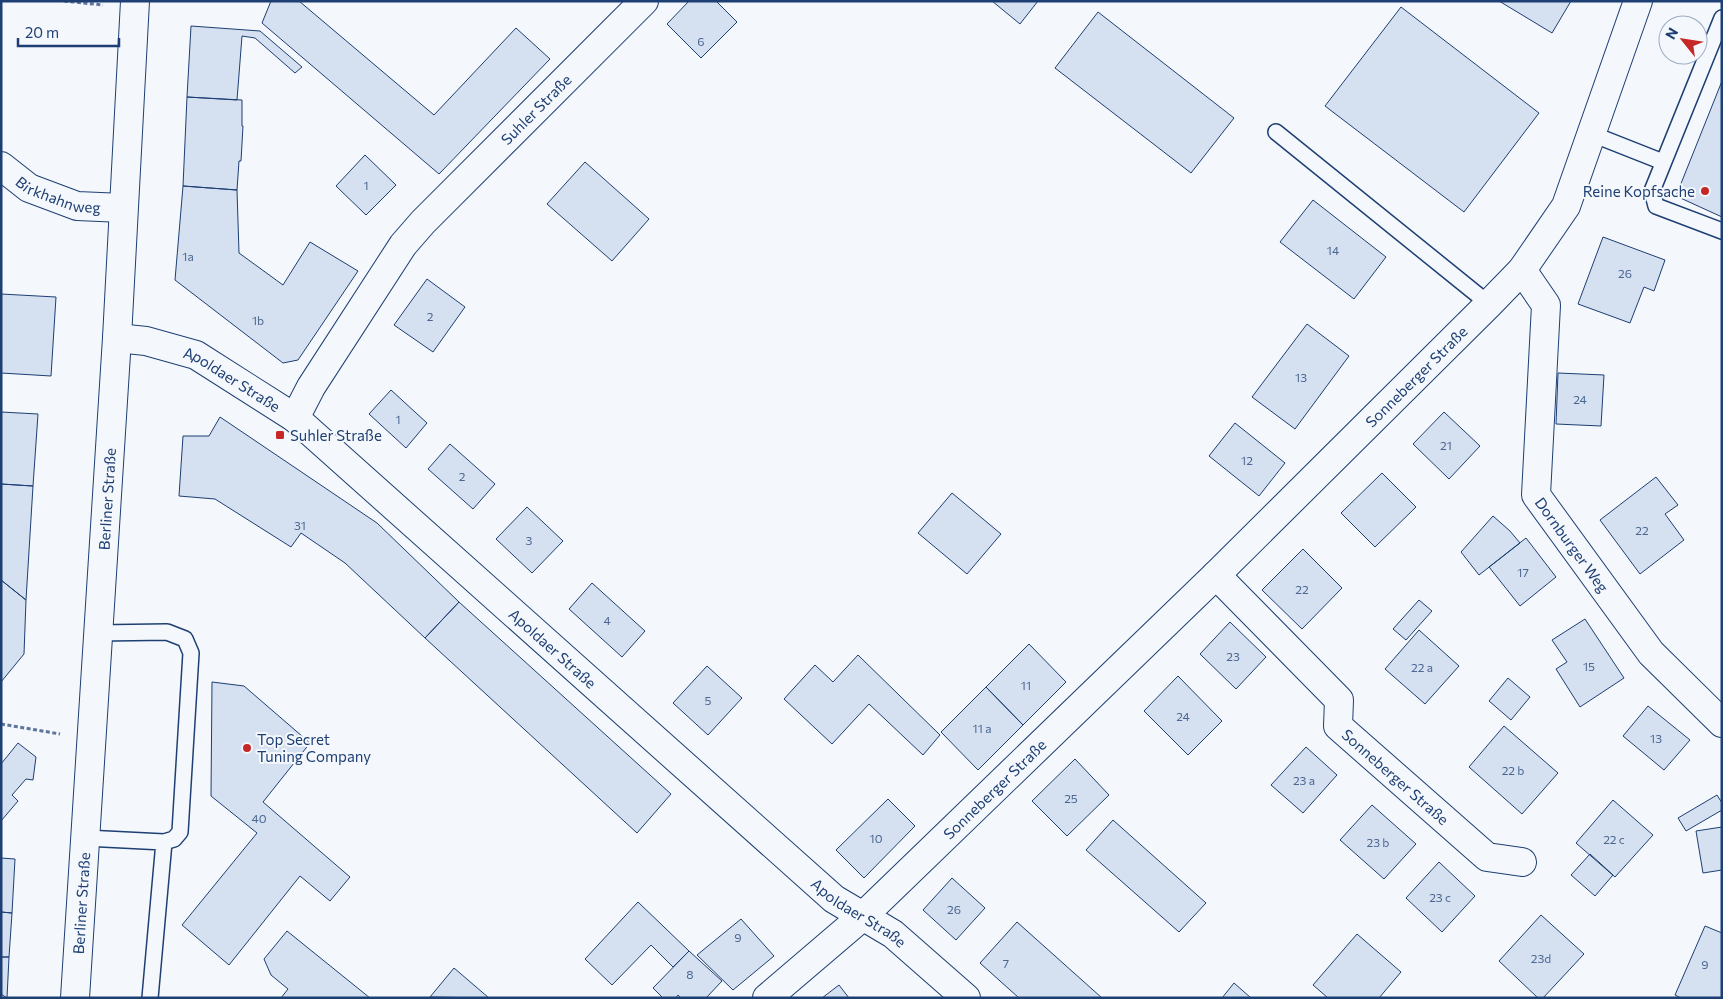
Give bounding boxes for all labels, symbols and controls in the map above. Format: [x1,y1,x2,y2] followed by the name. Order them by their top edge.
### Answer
[18,15,119,47] scale bar
[1658,15,1708,65] north arrow
[25,23,59,41] text: 20 m
[1661,24,1681,42] text: N
[697,34,705,48] house number: 6
[497,70,575,148] street label: Suhler Straße
[12,172,101,216] street label: Birkhahnweg
[363,178,369,192] house number: 1
[1583,182,1695,200] place label: Reine Kopfsache
[1699,185,1711,197] marker: Reine Kopfsache
[1327,243,1339,257] house number: 14
[182,249,194,263] house number: 1a
[1618,266,1632,280] house number: 26
[427,309,434,323] house number: 2
[252,313,264,327] house number: 1b
[1361,322,1471,431] street label: Sonneberger Straße
[182,343,284,415] street label: Apoldaer Straße
[1295,370,1307,384] house number: 13
[1573,392,1587,406] house number: 24
[395,412,401,426] house number: 1
[290,426,382,444] place label: Suhler Straße
[274,429,286,441] marker: Suhler Straße
[1440,438,1452,452] house number: 21
[95,447,119,551] street label: Berliner Straße
[1241,453,1253,467] house number: 12
[459,469,466,483] house number: 2
[1532,494,1613,596] street label: Dornburger Weg
[294,518,306,532] house number: 31
[1635,523,1649,537] house number: 22
[526,533,533,547] house number: 3
[1517,565,1529,579] house number: 17
[1295,582,1309,596] house number: 22
[505,604,600,692] street label: Apoldaer Straße
[603,613,611,627] house number: 4
[1226,649,1240,663] house number: 23
[1583,659,1595,673] house number: 15
[1411,660,1433,674] house number: 22 a
[1021,678,1031,692] house number: 11
[705,693,712,707] house number: 5
[1176,709,1190,723] house number: 24
[973,721,991,735] house number: 11 a
[1339,725,1453,828] street label: Sonneberger Straße
[257,730,371,765] place label: Top Secret Tuning Company
[1650,731,1662,745] house number: 13
[939,735,1050,843] street label: Sonneberger Straße
[241,742,253,754] marker: Top Secret Tuning Company
[1502,763,1524,777] house number: 22 b
[1293,773,1315,787] house number: 23 a
[1064,791,1078,805] house number: 25
[251,811,267,825] house number: 40
[870,831,883,845] house number: 10
[1603,832,1625,846] house number: 22 c
[1367,835,1389,849] house number: 23 b
[69,852,93,955] street label: Berliner Straße
[808,874,910,951] street label: Apoldaer Straße
[1429,890,1451,904] house number: 23 c
[947,902,961,916] house number: 26
[734,930,742,944] house number: 9
[1531,951,1551,965] house number: 23d
[1003,956,1009,970] house number: 7
[1701,957,1709,971] house number: 9
[686,967,694,981] house number: 8

